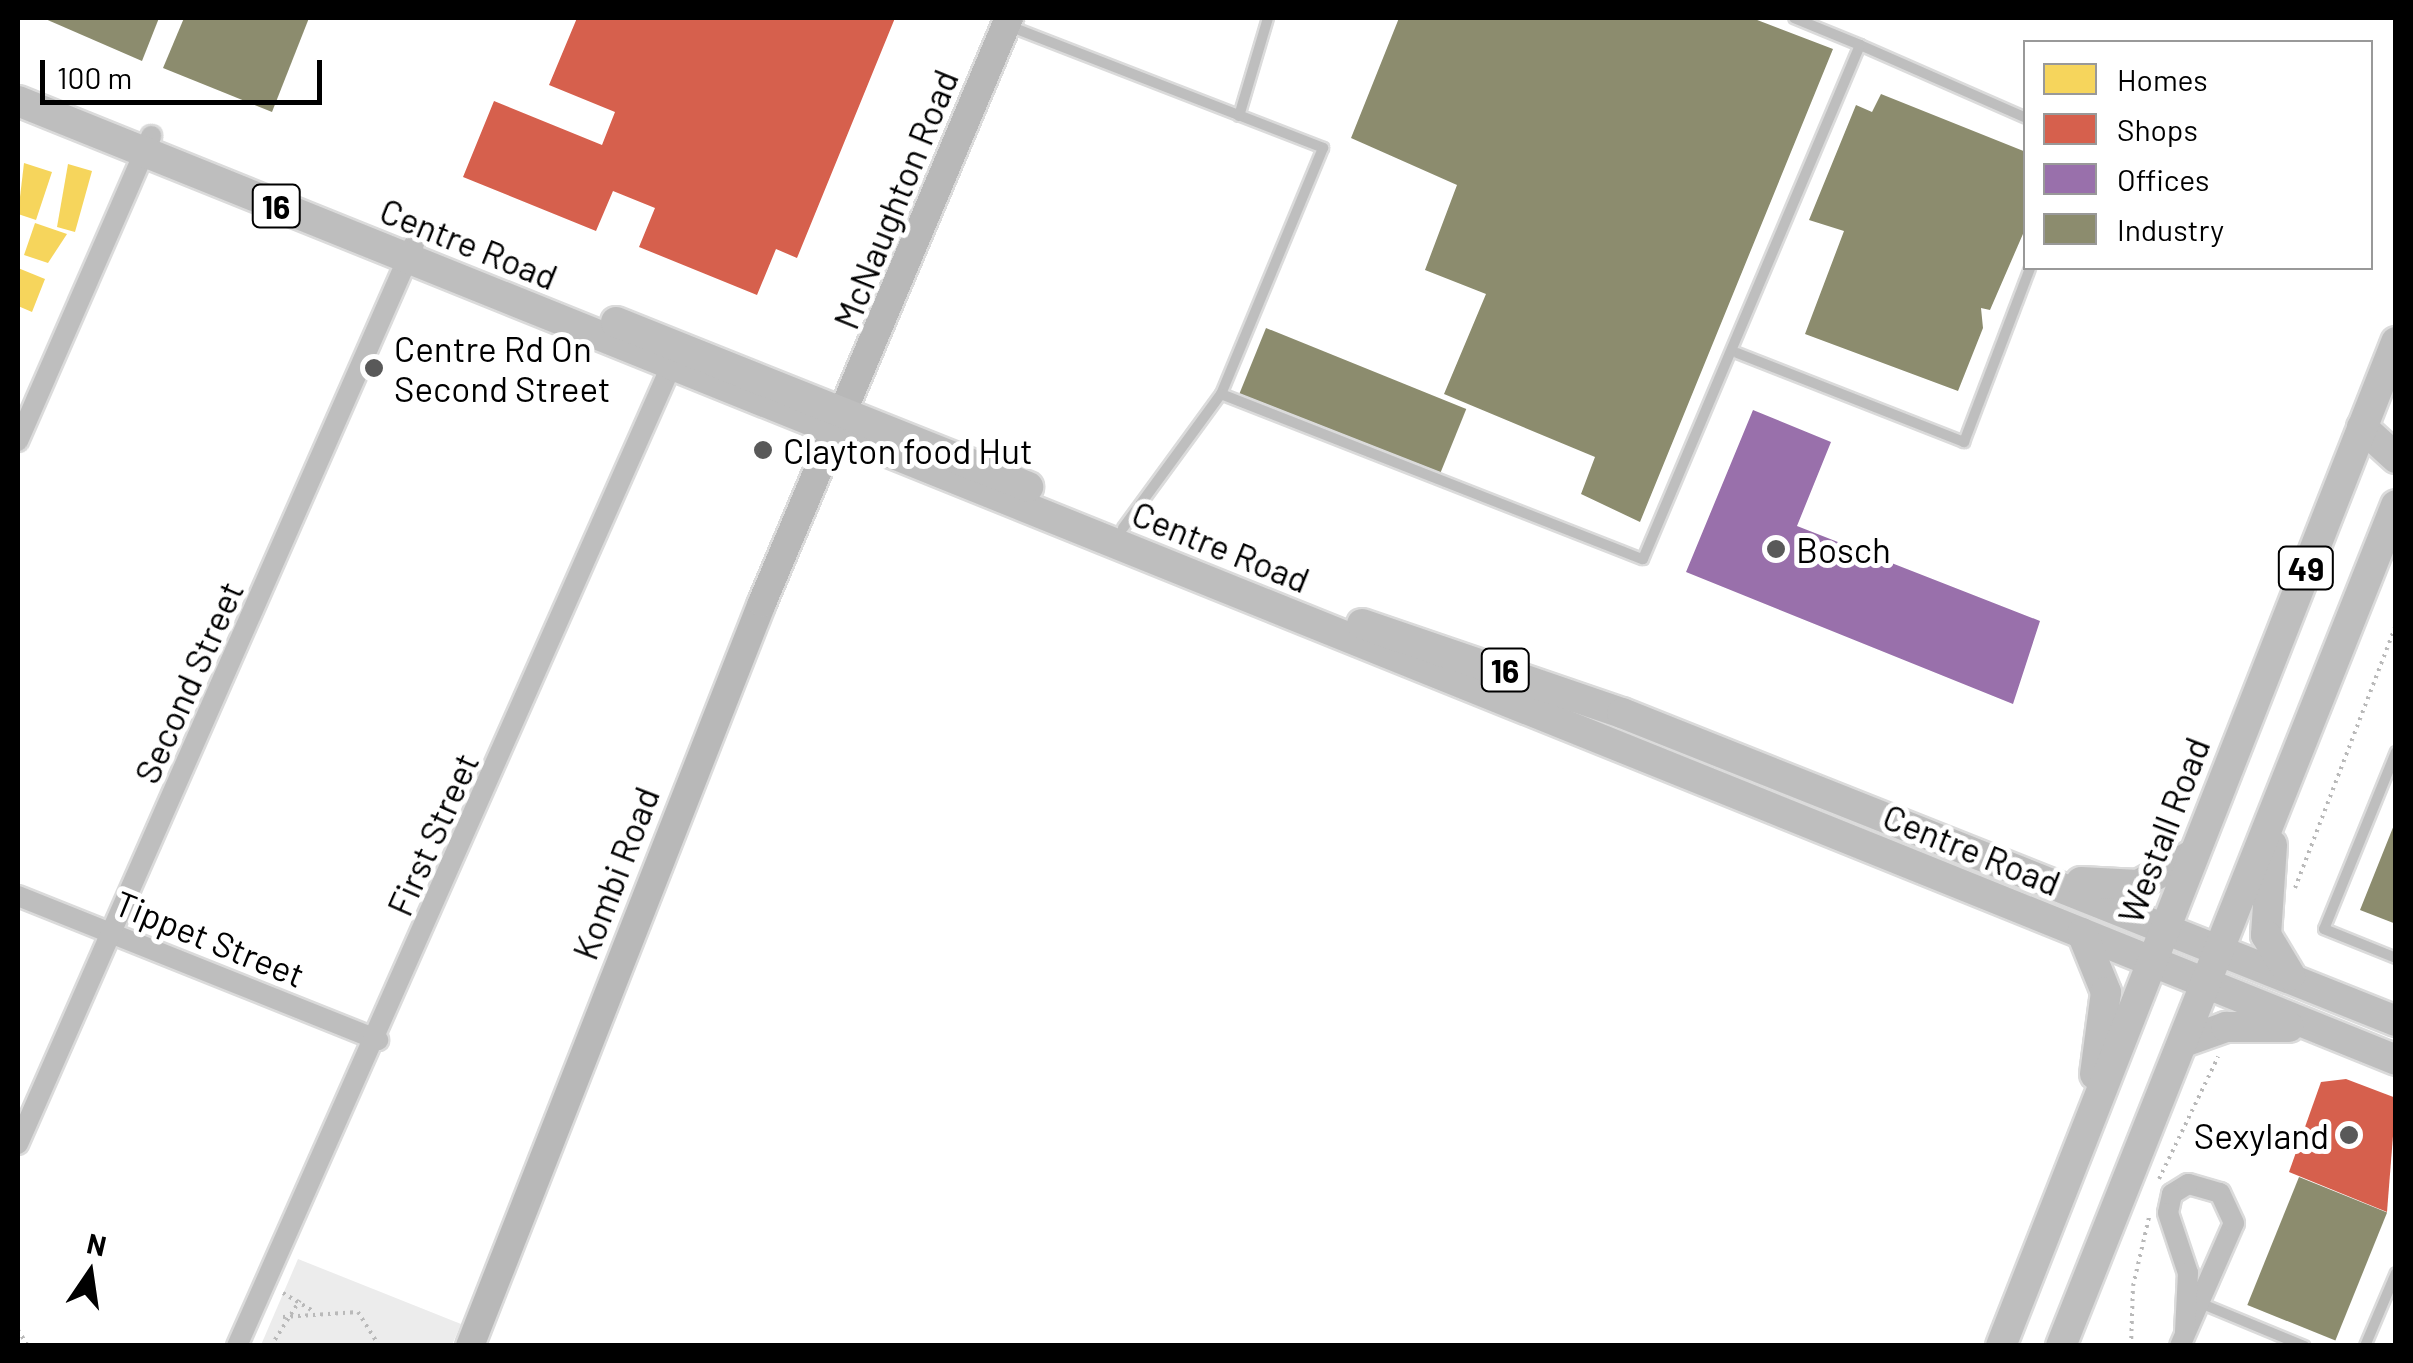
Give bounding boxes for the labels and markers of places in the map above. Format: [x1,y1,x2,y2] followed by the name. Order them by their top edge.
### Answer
[394,327,611,409] place label: Centre Rd On Second Street
[363,357,385,379] marker: Centre Rd On Second Street
[783,429,1033,471] place label: Clayton food Hut
[752,439,774,461] marker: Clayton food Hut
[1796,528,1891,570] place label: Bosch
[1765,538,1787,560] marker: Bosch
[2194,1114,2329,1156] place label: Sexyland
[2338,1124,2360,1146] marker: Sexyland

